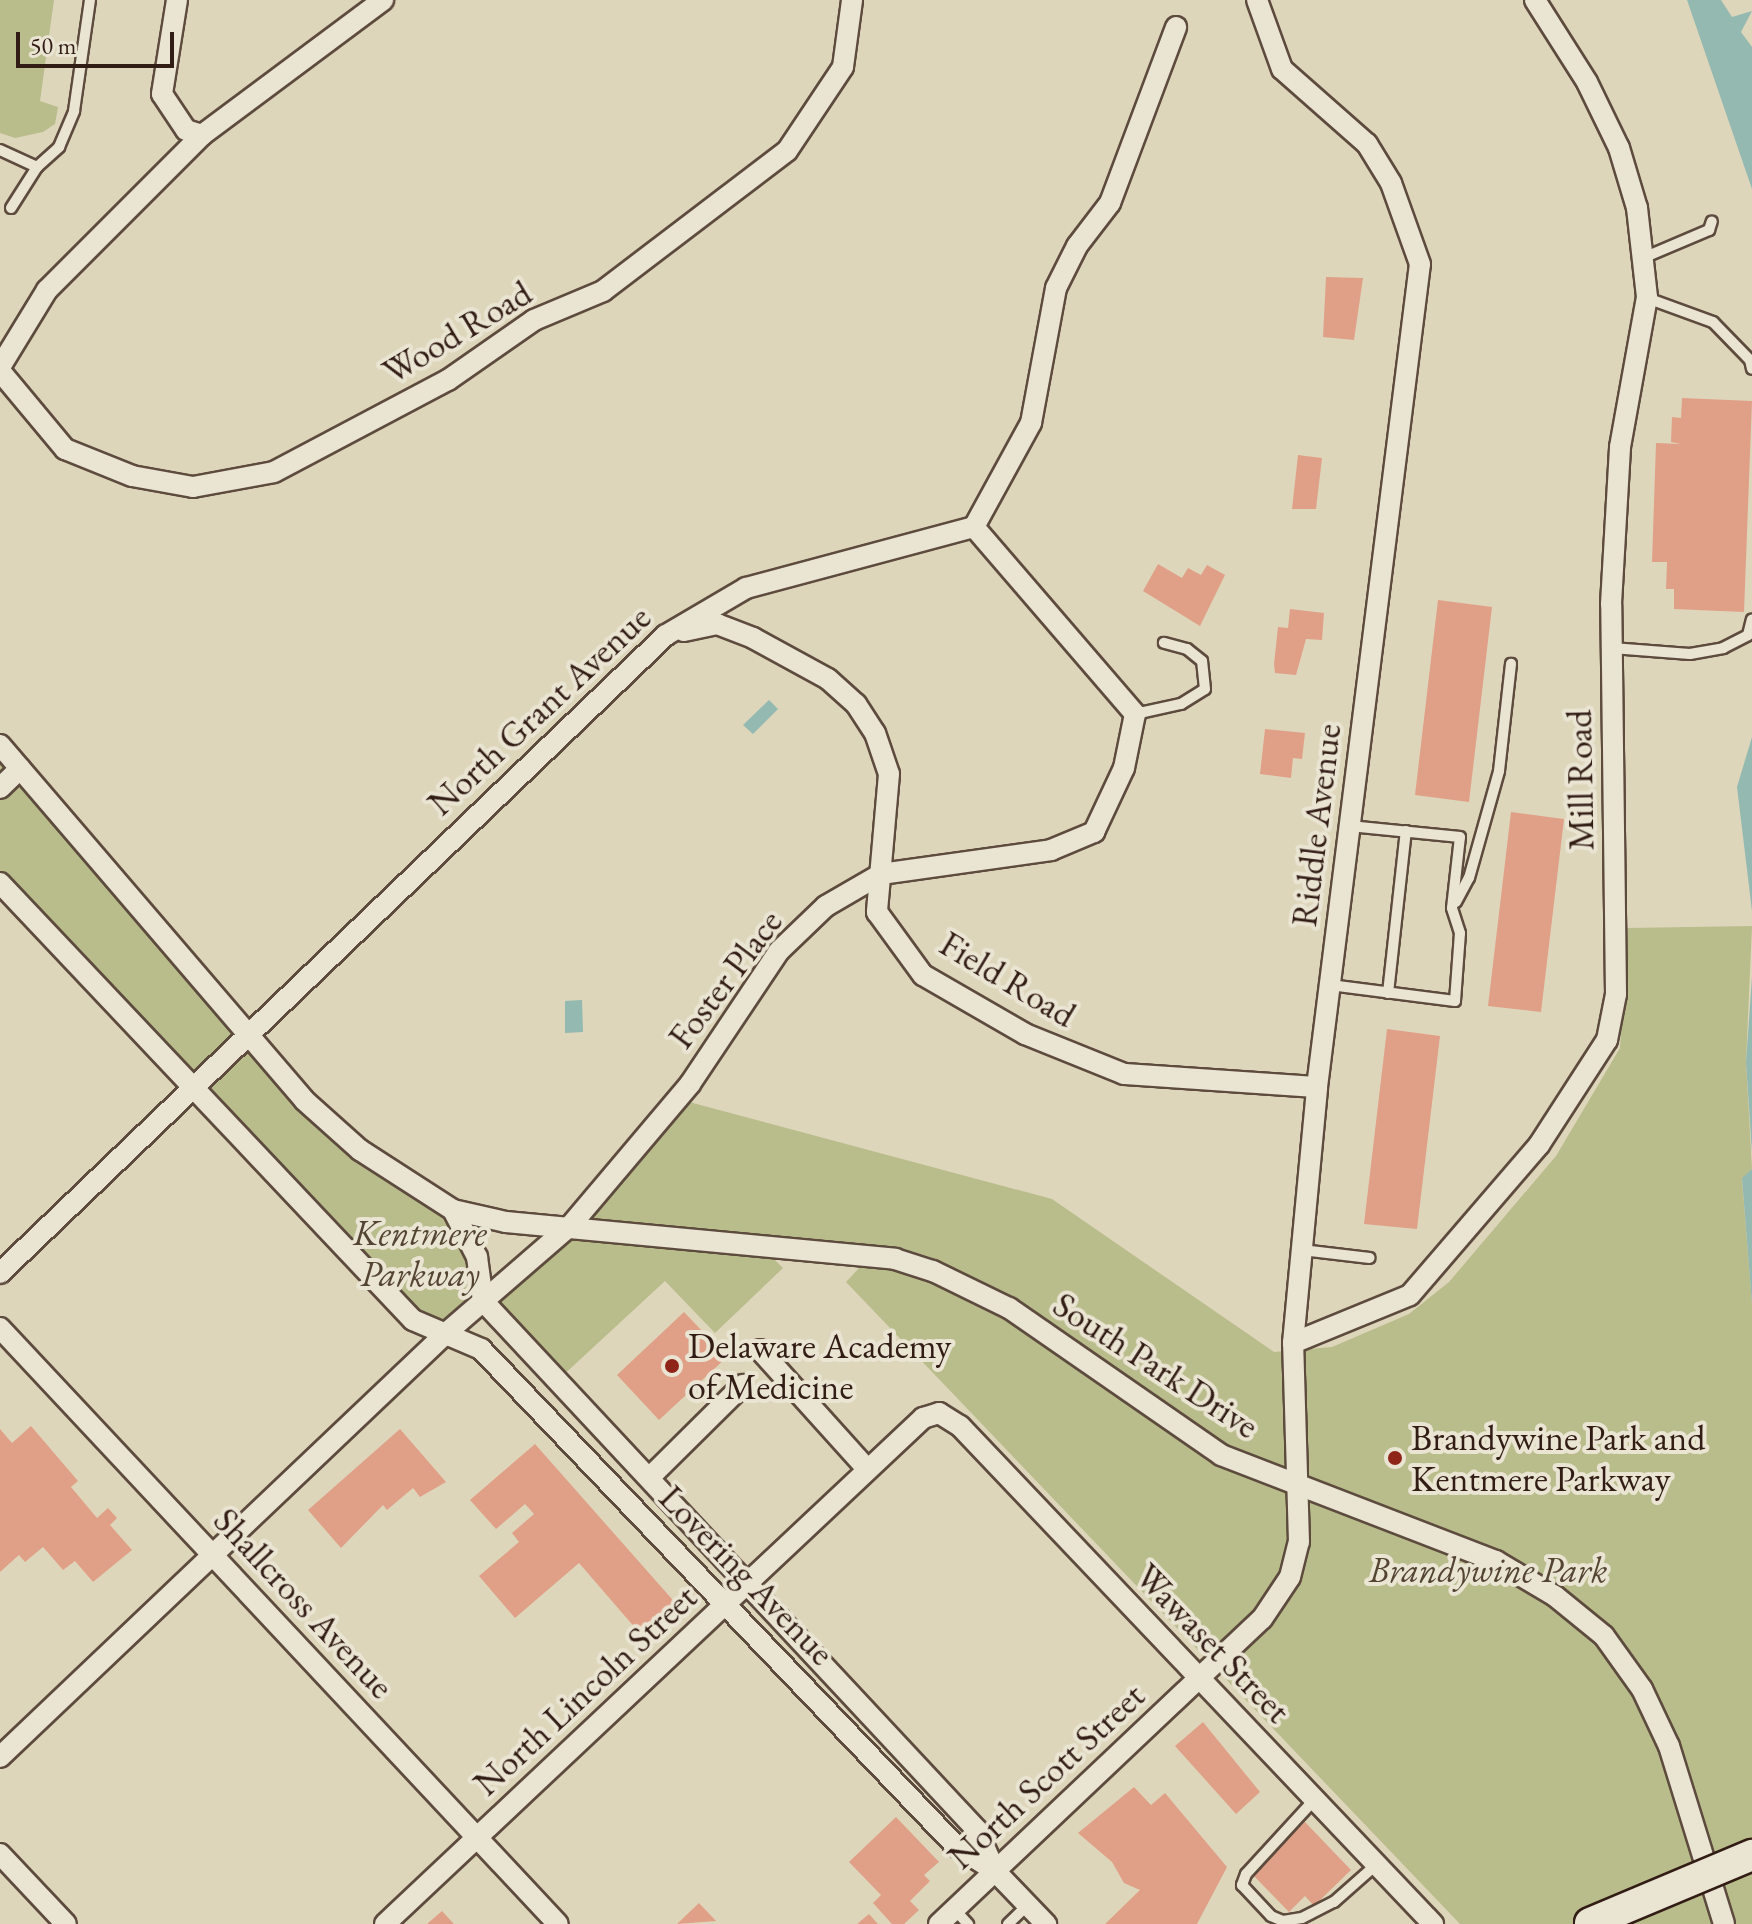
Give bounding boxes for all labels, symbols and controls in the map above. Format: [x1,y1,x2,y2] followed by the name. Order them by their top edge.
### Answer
[20,16,178,66] scale bar
[30,30,77,61] text: 50 m
[375,271,539,393] street label: Wood Road
[419,596,659,824] street label: North Grant Avenue
[1557,709,1603,851] street label: Mill Road
[1282,721,1350,929] street label: Riddle Avenue
[659,901,791,1057] street label: Foster Place
[932,922,1084,1036] street label: Field Road
[353,1210,487,1295] park label: Kentmere Parkway
[1045,1283,1267,1447] street label: South Park Drive
[688,1323,951,1408] place label: Delaware Academy of Medicine
[663,1357,681,1375] marker: Delaware Academy of Medicine
[1411,1415,1705,1500] place label: Brandywine Park and Kentmere Parkway
[1386,1449,1404,1467] marker: Brandywine Park and Kentmere Parkway
[650,1476,844,1674] street label: Lovering Avenue
[205,1499,403,1707] street label: Shallcross Avenue
[1369,1548,1607,1592] park label: Brandywine Park
[1126,1554,1300,1732] street label: Wawaset Street
[464,1576,706,1804] street label: North Lincoln Street
[939,1674,1153,1878] street label: North Scott Street

